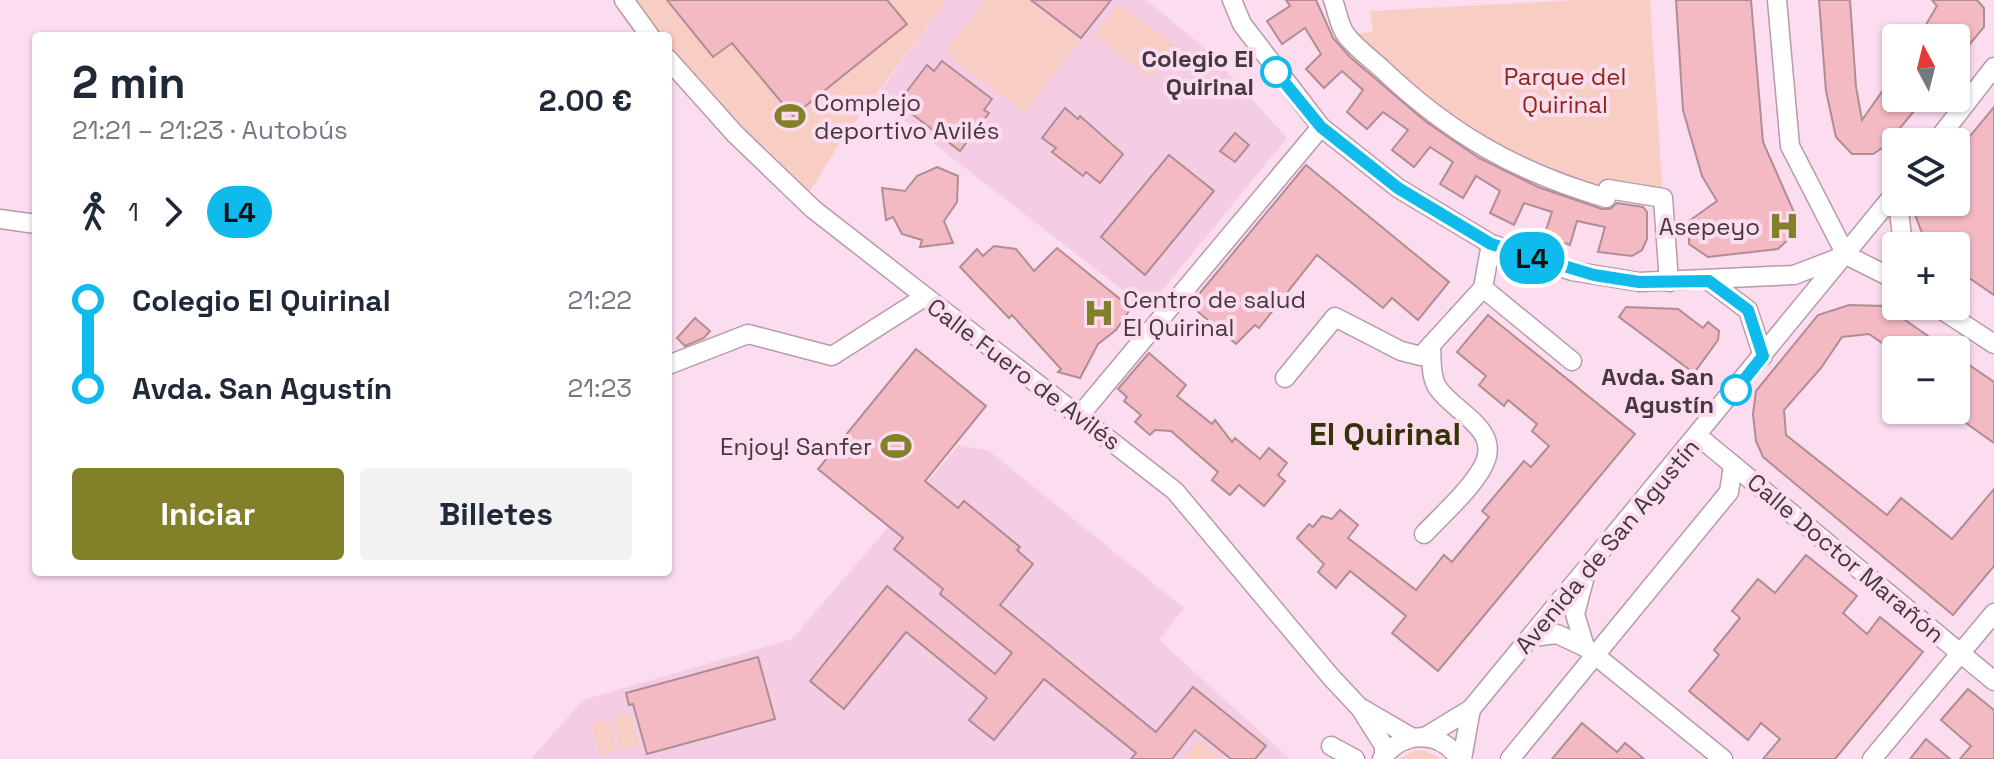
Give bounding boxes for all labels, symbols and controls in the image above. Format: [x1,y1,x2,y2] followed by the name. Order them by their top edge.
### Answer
[1882,24,1970,112] north arrow
[1882,24,1970,424] map controls
[1141,43,1254,102] place label: Colegio El Quirinal
[72,55,186,111] text: 2 min
[1261,57,1291,87] marker: Colegio El Quirinal
[1504,61,1626,120] park label: Parque del Quirinal
[539,81,632,120] text: 2.00 €
[814,87,999,146] place label: Complejo deportivo Avilés
[773,99,807,133] sports icon: Complejo deportivo Avilés
[72,113,348,147] text: 21:21 – 21:23 · Autobús
[1882,128,1970,216] button: layers
[72,190,116,234] icon: walk
[151,190,195,234] icon: forward
[223,194,256,230] text: L4
[128,195,139,229] text: 1
[1767,209,1801,243] hospital icon: Asepeyo
[1659,211,1760,242] place label: Asepeyo
[1496,232,1568,284] line badge: L4
[1882,232,1970,320] button: +
[1516,240,1548,276] text: L4
[132,281,391,320] text: Colegio El Quirinal
[568,283,632,317] text: 21:22
[1123,284,1306,343] place label: Centro de salud El Quirinal
[921,291,1127,457] street label: Calle Fuero de Avilés
[1082,296,1116,330] hospital icon: Centro de salud El Quirinal
[1882,336,1970,424] button: −
[1601,361,1714,420] place label: Avda. San Agustín
[132,369,392,408] text: Avda. San Agustín
[568,371,632,405] text: 21:23
[1721,375,1751,405] marker: Avda. San Agustín
[1309,414,1461,454] district label: El Quirinal
[879,429,913,463] sports icon: Enjoy! Sanfer
[720,431,872,462] place label: Enjoy! Sanfer
[1508,432,1706,660] street label: Avenida de San Agustín
[1741,466,1951,650] street label: Calle Doctor Marañón
[72,468,344,560] button: Iniciar
[360,468,632,560] button: Billetes

